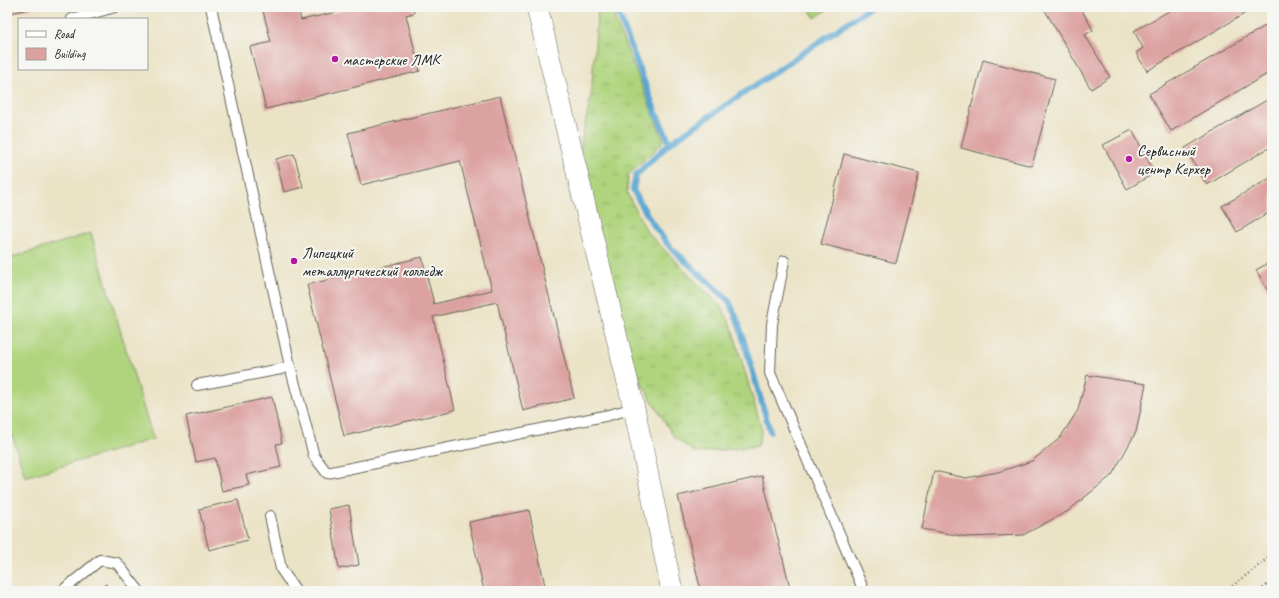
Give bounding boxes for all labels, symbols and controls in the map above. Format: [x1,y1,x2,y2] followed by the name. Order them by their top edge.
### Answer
[18,18,148,70] legend
[54,26,76,42] text: Road
[54,46,86,62] text: Building
[343,50,443,70] place label: мастерские ЛМК
[330,54,340,64] marker: мастерские ЛМК
[1137,141,1211,179] place label: Сервисный центр Керхер
[1124,154,1134,164] marker: Сервисный центр Керхер
[302,243,444,281] place label: Липецкий металлургический колледж
[289,256,299,266] marker: Липецкий металлургический колледж

